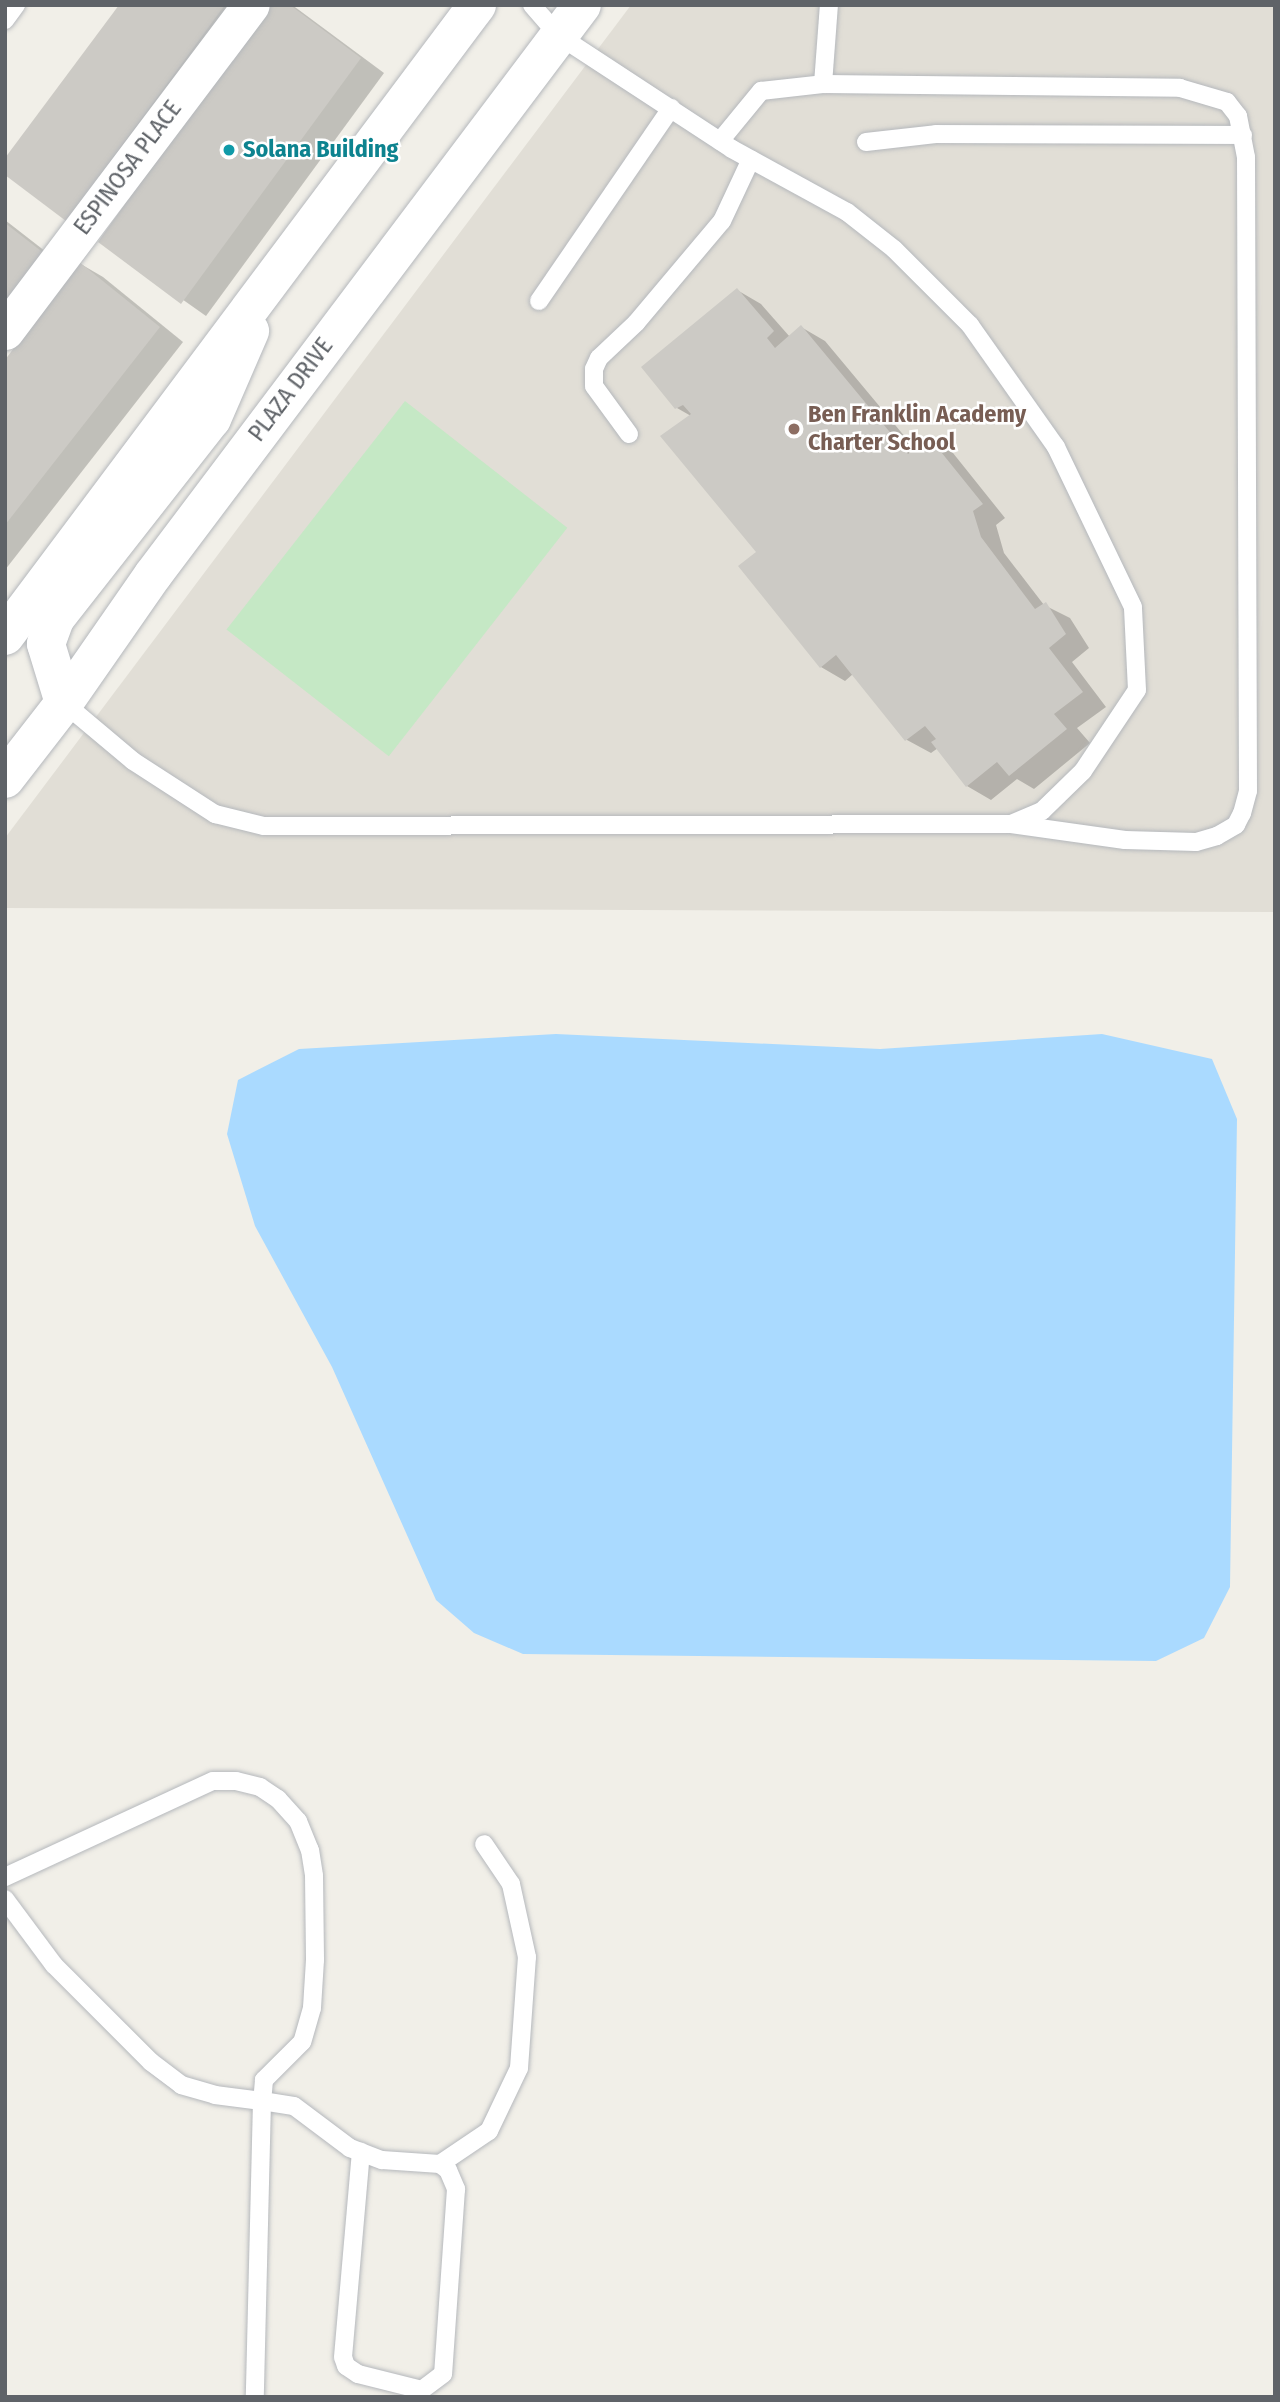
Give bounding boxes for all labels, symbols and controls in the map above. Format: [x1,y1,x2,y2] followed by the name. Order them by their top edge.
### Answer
[68,95,188,241] street label: ESPINOSA PLACE
[243,136,398,164] place label: Solana Building
[221,142,237,158] marker: Solana Building
[243,333,339,447] street label: PLAZA DRIVE
[808,401,1026,457] place label: Ben Franklin Academy Charter School
[786,421,802,437] marker: Ben Franklin Academy Charter School

